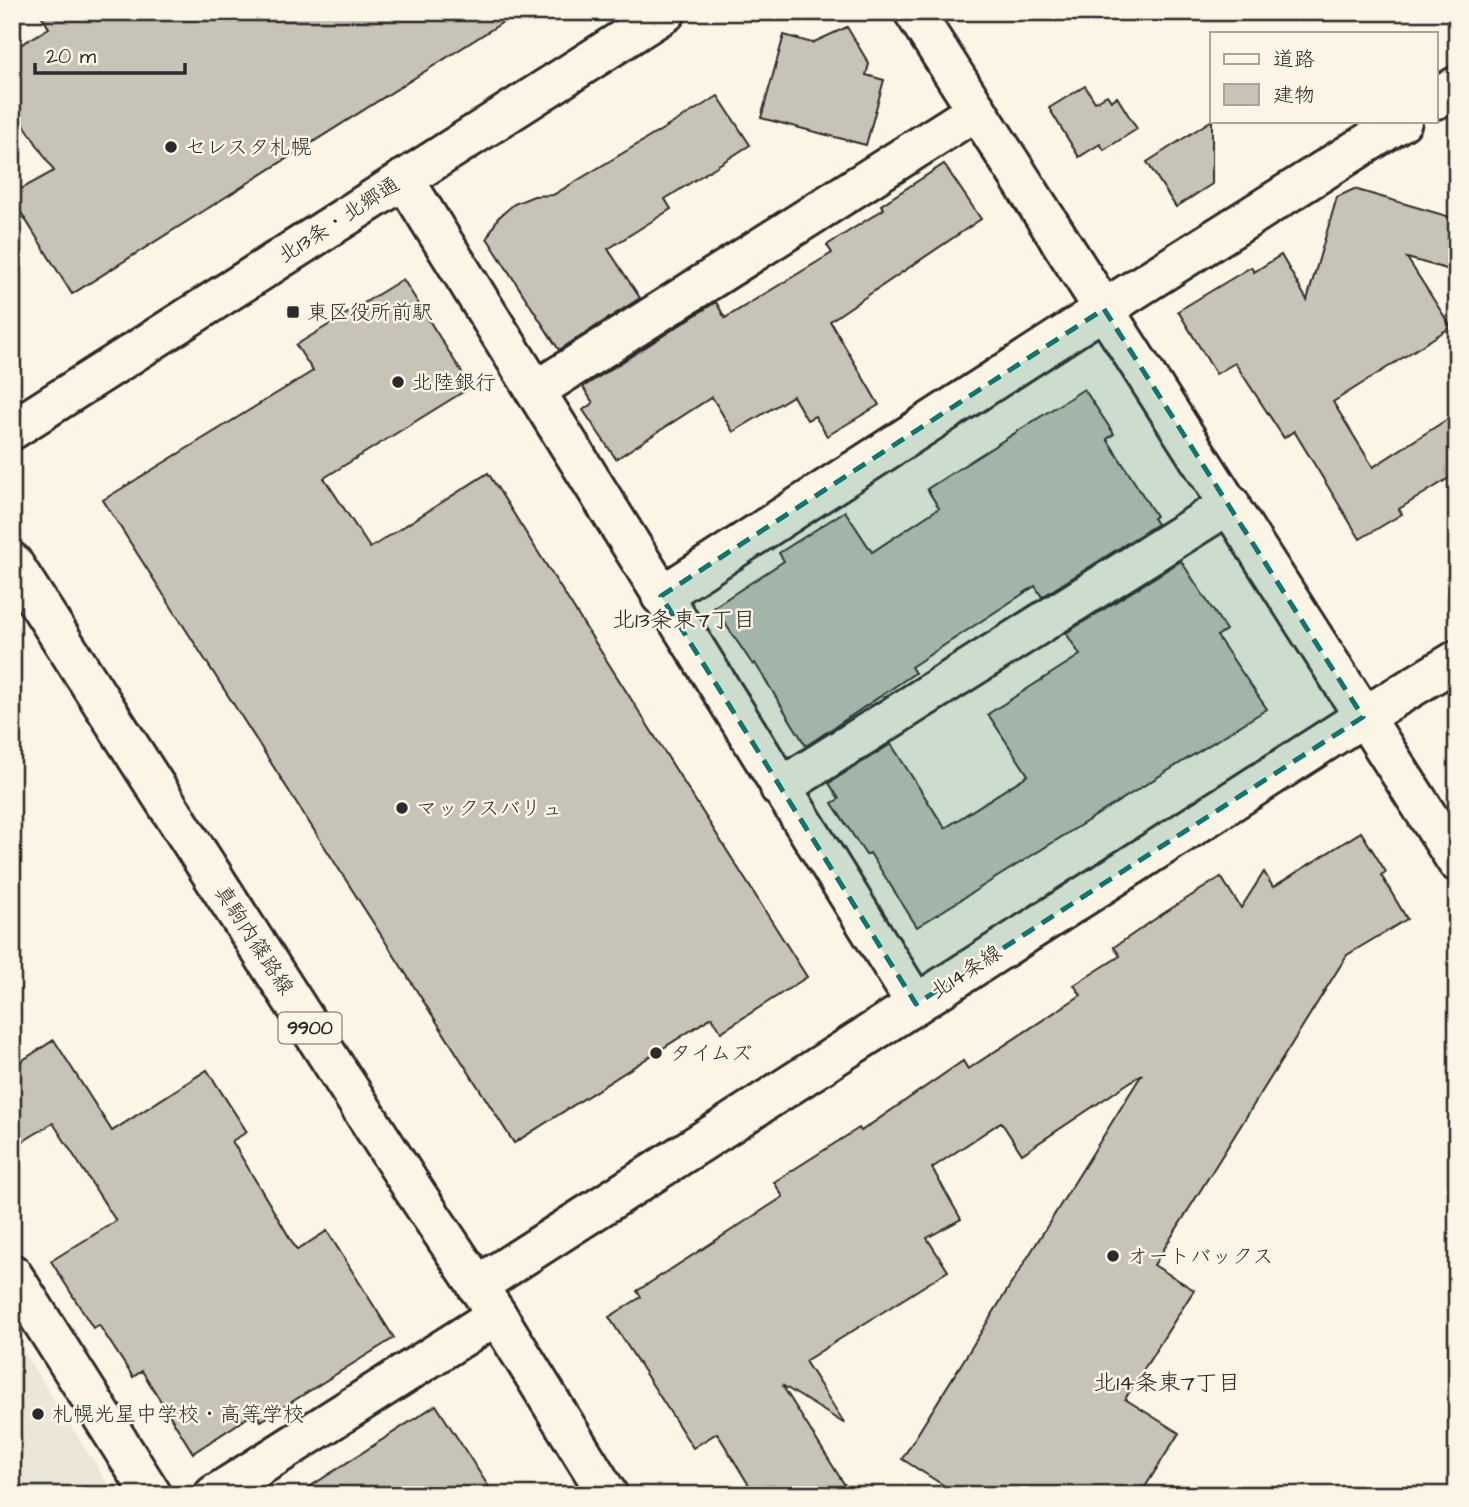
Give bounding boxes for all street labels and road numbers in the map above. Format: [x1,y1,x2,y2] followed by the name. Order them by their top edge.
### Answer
[273,170,405,270] street label: 北13条・北郷通
[208,879,300,1001] street label: 真駒内篠路線
[925,938,1007,1006] street label: 北14条線
[278,1012,342,1044] road number: 9900

